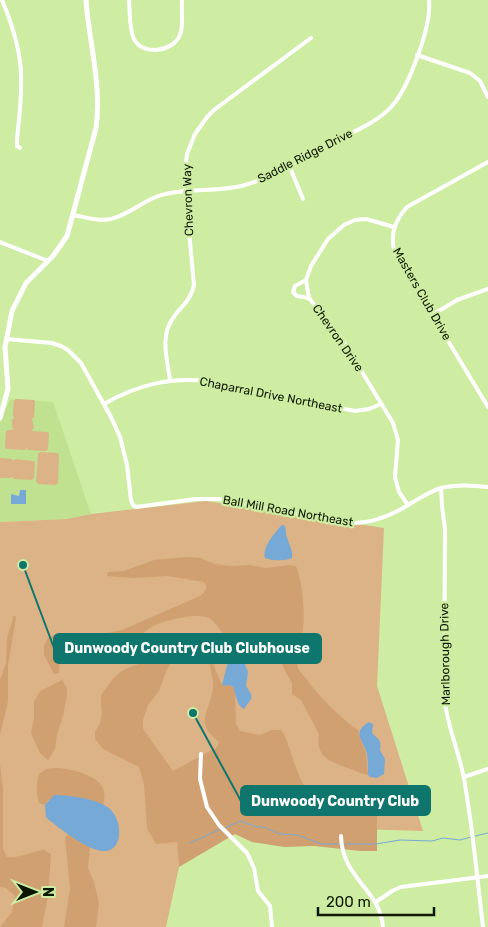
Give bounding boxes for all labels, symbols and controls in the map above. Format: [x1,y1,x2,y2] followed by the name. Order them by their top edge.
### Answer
[255,126,355,186] street label: Saddle Ridge Drive
[180,163,196,236] street label: Chevron Way
[390,245,454,343] street label: Masters Club Drive
[310,302,367,375] street label: Chevron Drive
[199,374,344,416] street label: Chaparral Drive Northeast
[222,493,354,529] street label: Ball Mill Road Northeast
[437,602,453,705] street label: Marlborough Drive
[54,634,321,663] callout: Dunwoody Country Club Clubhouse
[64,640,310,657] text: Dunwoody Country Club Clubhouse
[241,786,430,815] callout: Dunwoody Country Club
[251,793,419,810] text: Dunwoody Country Club
[10,867,60,917] north arrow
[318,884,434,916] scale bar
[39,887,56,897] text: N
[326,893,371,911] text: 200 m

